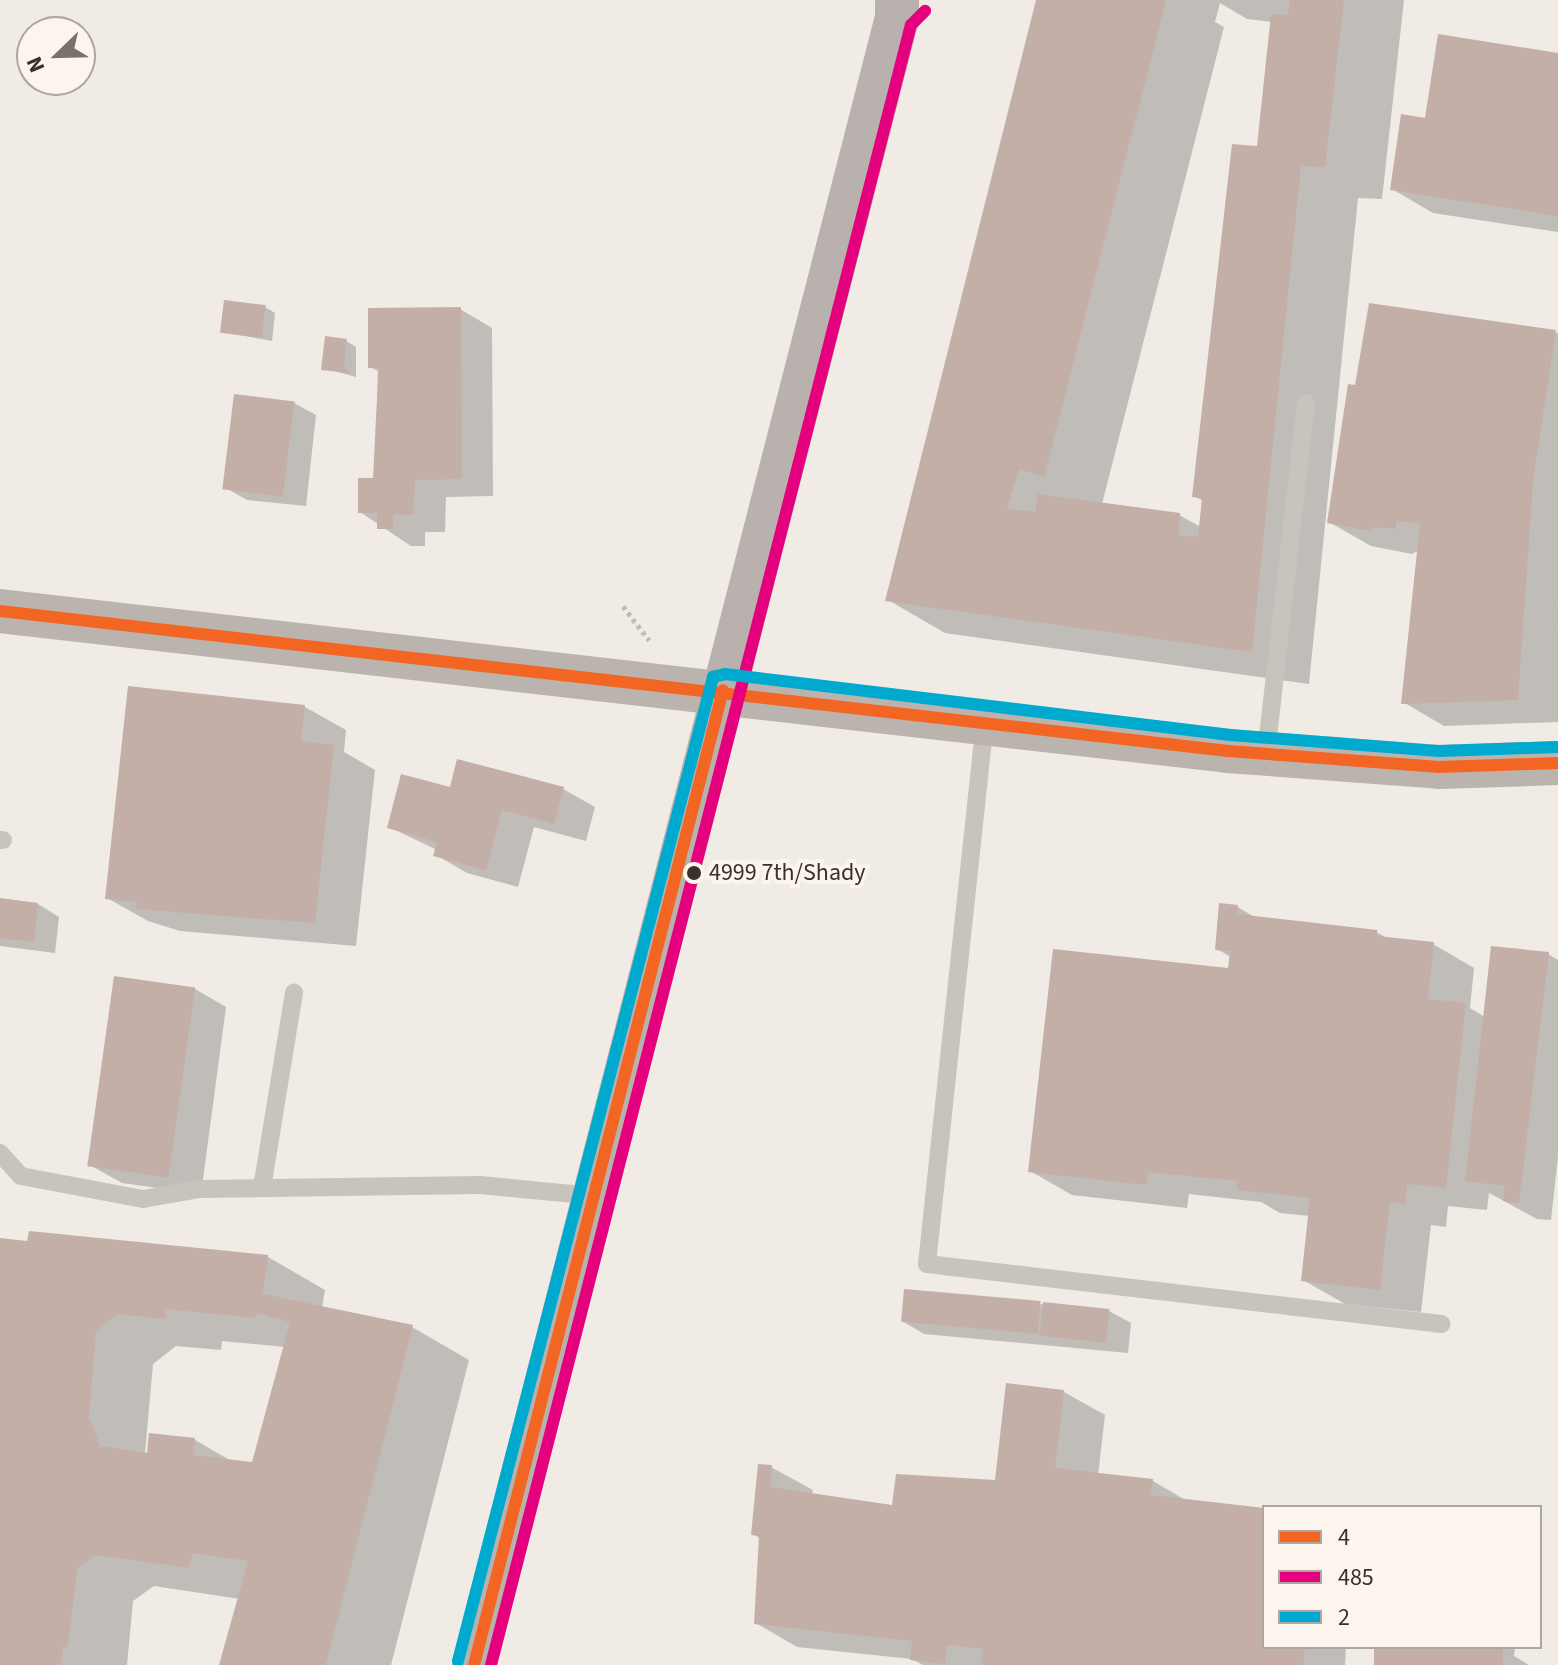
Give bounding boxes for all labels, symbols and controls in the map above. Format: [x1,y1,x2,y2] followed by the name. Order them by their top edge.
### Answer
[16,16,96,96] north arrow
[18,52,53,78] text: N
[709,859,866,887] place label: 4999 7th/Shady
[686,865,702,881] marker: 4999 7th/Shady
[1262,1505,1542,1649] legend
[1338,1520,1350,1555] text: 4
[1338,1560,1374,1595] text: 485
[1338,1600,1350,1635] text: 2

